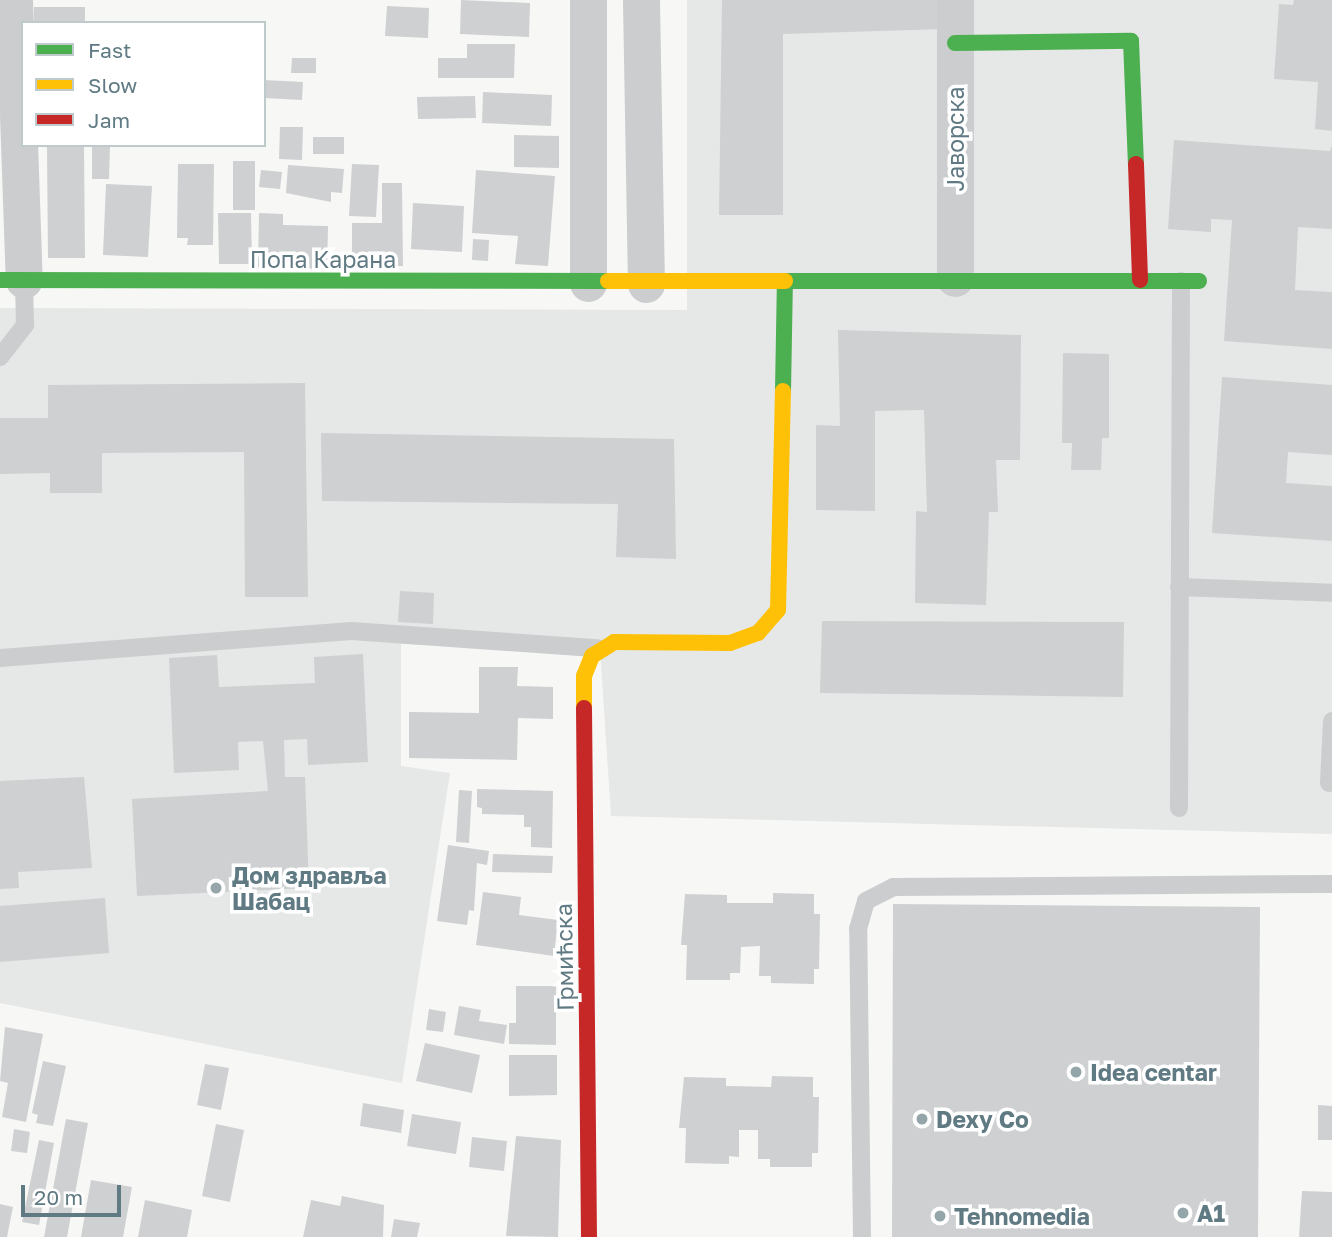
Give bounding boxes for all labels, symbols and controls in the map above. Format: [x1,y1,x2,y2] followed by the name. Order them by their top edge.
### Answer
[21,21,266,147] legend
[88,37,131,63] text: Fast
[88,72,137,98] text: Slow
[941,86,969,192] street label: Јаворска
[88,107,130,133] text: Jam
[250,245,396,273] street label: Попа Карана
[232,861,387,915] place label: Дом здравља Шабац
[206,878,226,898] marker: Дом здравља Шабац
[549,903,579,1011] street label: Грмићска
[1090,1058,1217,1086] place label: Idea centar
[1068,1064,1084,1080] marker: Idea centar
[936,1105,1029,1133] place label: Dexy Co
[914,1111,930,1127] marker: Dexy Co
[24,1170,124,1214] scale bar
[34,1184,83,1210] text: 20 m
[1197,1199,1225,1227] place label: A1
[954,1202,1090,1230] place label: Tehnomedia
[1175,1205,1191,1221] marker: A1
[932,1208,948,1224] marker: Tehnomedia

